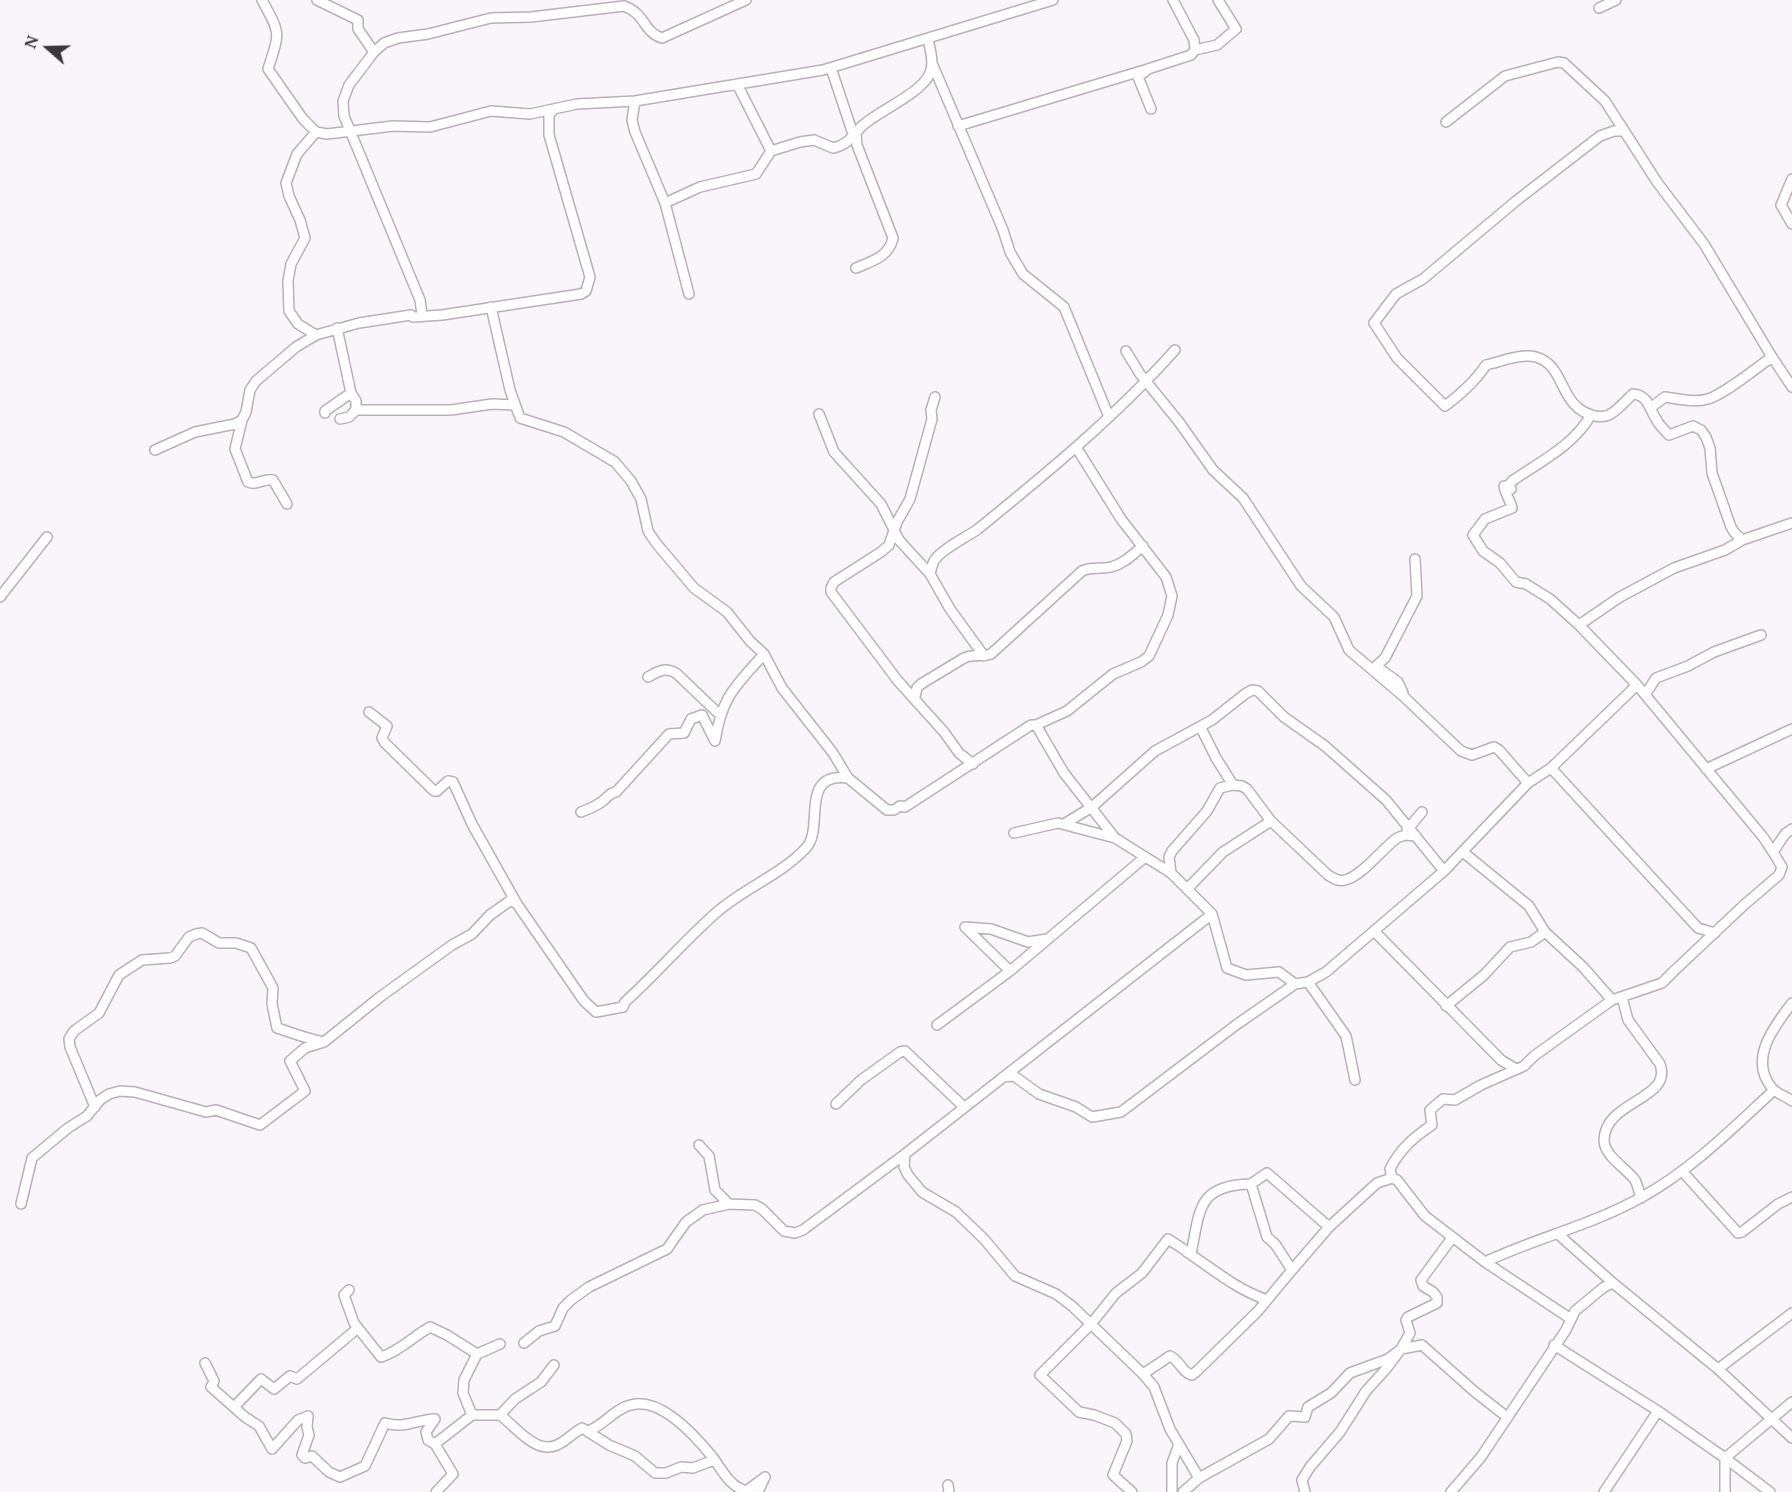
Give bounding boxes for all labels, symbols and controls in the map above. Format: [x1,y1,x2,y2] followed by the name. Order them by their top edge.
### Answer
[18,18,78,78] north arrow
[19,32,43,51] text: N

